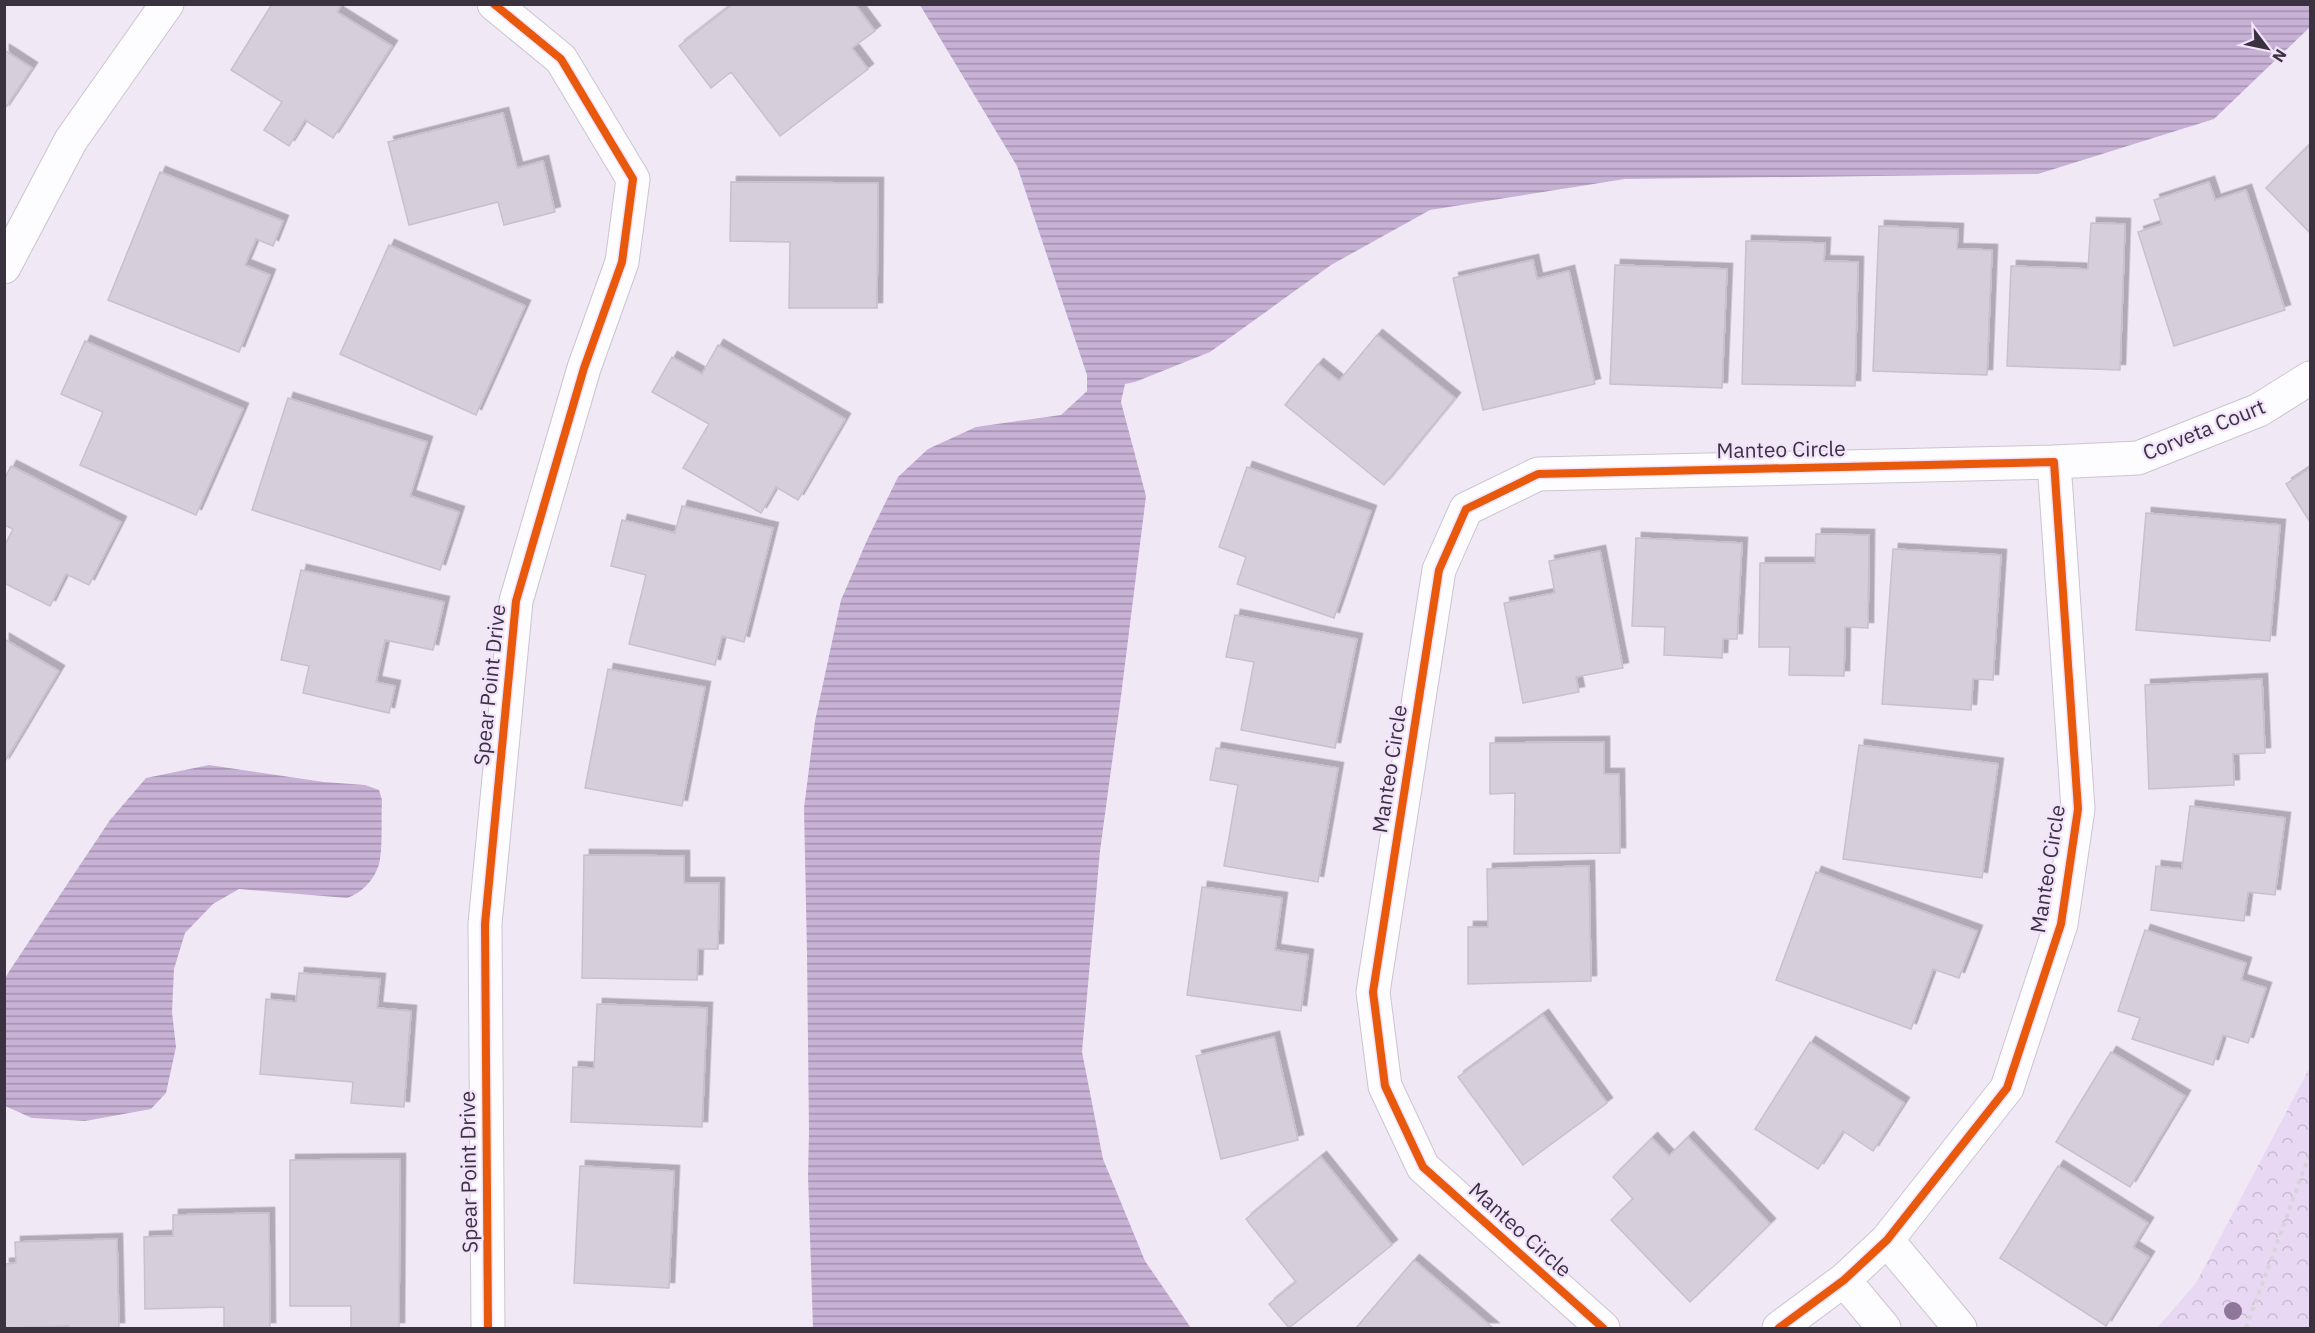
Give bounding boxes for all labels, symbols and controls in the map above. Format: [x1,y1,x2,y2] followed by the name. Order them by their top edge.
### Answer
[2237,18,2297,78] north arrow
[2268,46,2291,66] text: N
[2138,392,2269,466] street label: Corveta Court
[1716,434,1846,464] street label: Manteo Circle
[467,603,511,767] street label: Spear Point Drive
[1365,703,1413,835] street label: Manteo Circle
[2023,803,2071,935] street label: Manteo Circle
[453,1091,483,1253] street label: Spear Point Drive
[1463,1176,1578,1283] street label: Manteo Circle

